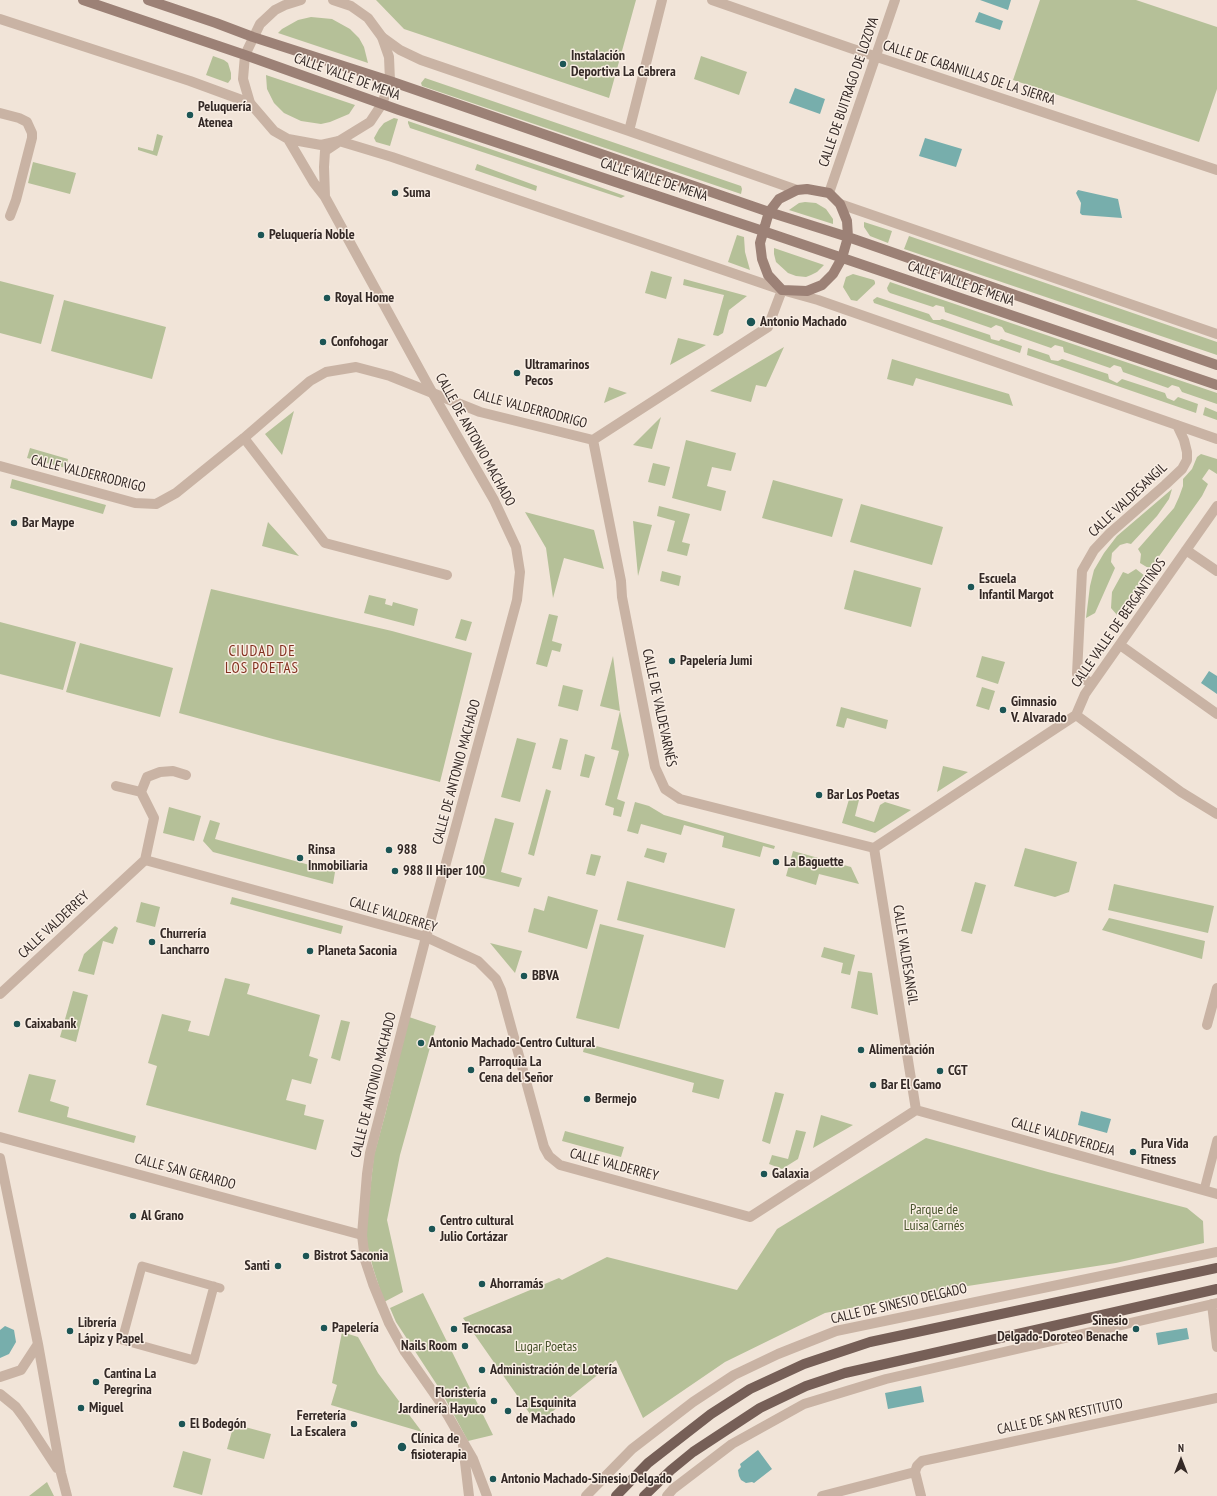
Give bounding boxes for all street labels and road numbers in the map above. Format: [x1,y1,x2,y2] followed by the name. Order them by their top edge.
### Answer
[815,15,883,169] street label: CALLE DE BUITRAGO DE LOZOYA
[881,37,1057,109] street label: CALLE DE CABANILLAS DE LA SIERRA
[292,50,402,104] street label: CALLE VALLE DE MENA
[598,155,710,205] street label: CALLE VALLE DE MENA
[905,258,1017,310] street label: CALLE VALLE DE MENA
[431,371,519,509] street label: CALLE DE ANTONIO MACHADO
[471,386,589,432] street label: CALLE VALDERRODRIGO
[29,452,147,496] street label: CALLE VALDERRODRIGO
[1085,459,1171,541] street label: CALLE VALDESANGIL
[1068,555,1170,691] street label: CALLE VALLE DE BERGANTIÑOS
[638,647,680,769] street label: CALLE DE VALDEVARNÉS
[430,698,484,846] street label: CALLE DE ANTONIO MACHADO
[15,888,93,962] street label: CALLE VALDERREY
[347,894,439,936] street label: CALLE VALDERREY
[889,904,921,1006] street label: CALLE VALDESANGIL
[348,1010,400,1160] street label: CALLE DE ANTONIO MACHADO
[1009,1114,1117,1160] street label: CALLE VALDEVERDEJA
[568,1145,660,1185] street label: CALLE VALDERREY
[133,1150,237,1194] street label: CALLE SAN GERARDO
[829,1280,969,1328] street label: CALLE DE SINESIO DELGADO
[996,1395,1124,1439] street label: CALLE DE SAN RESTITUTO

